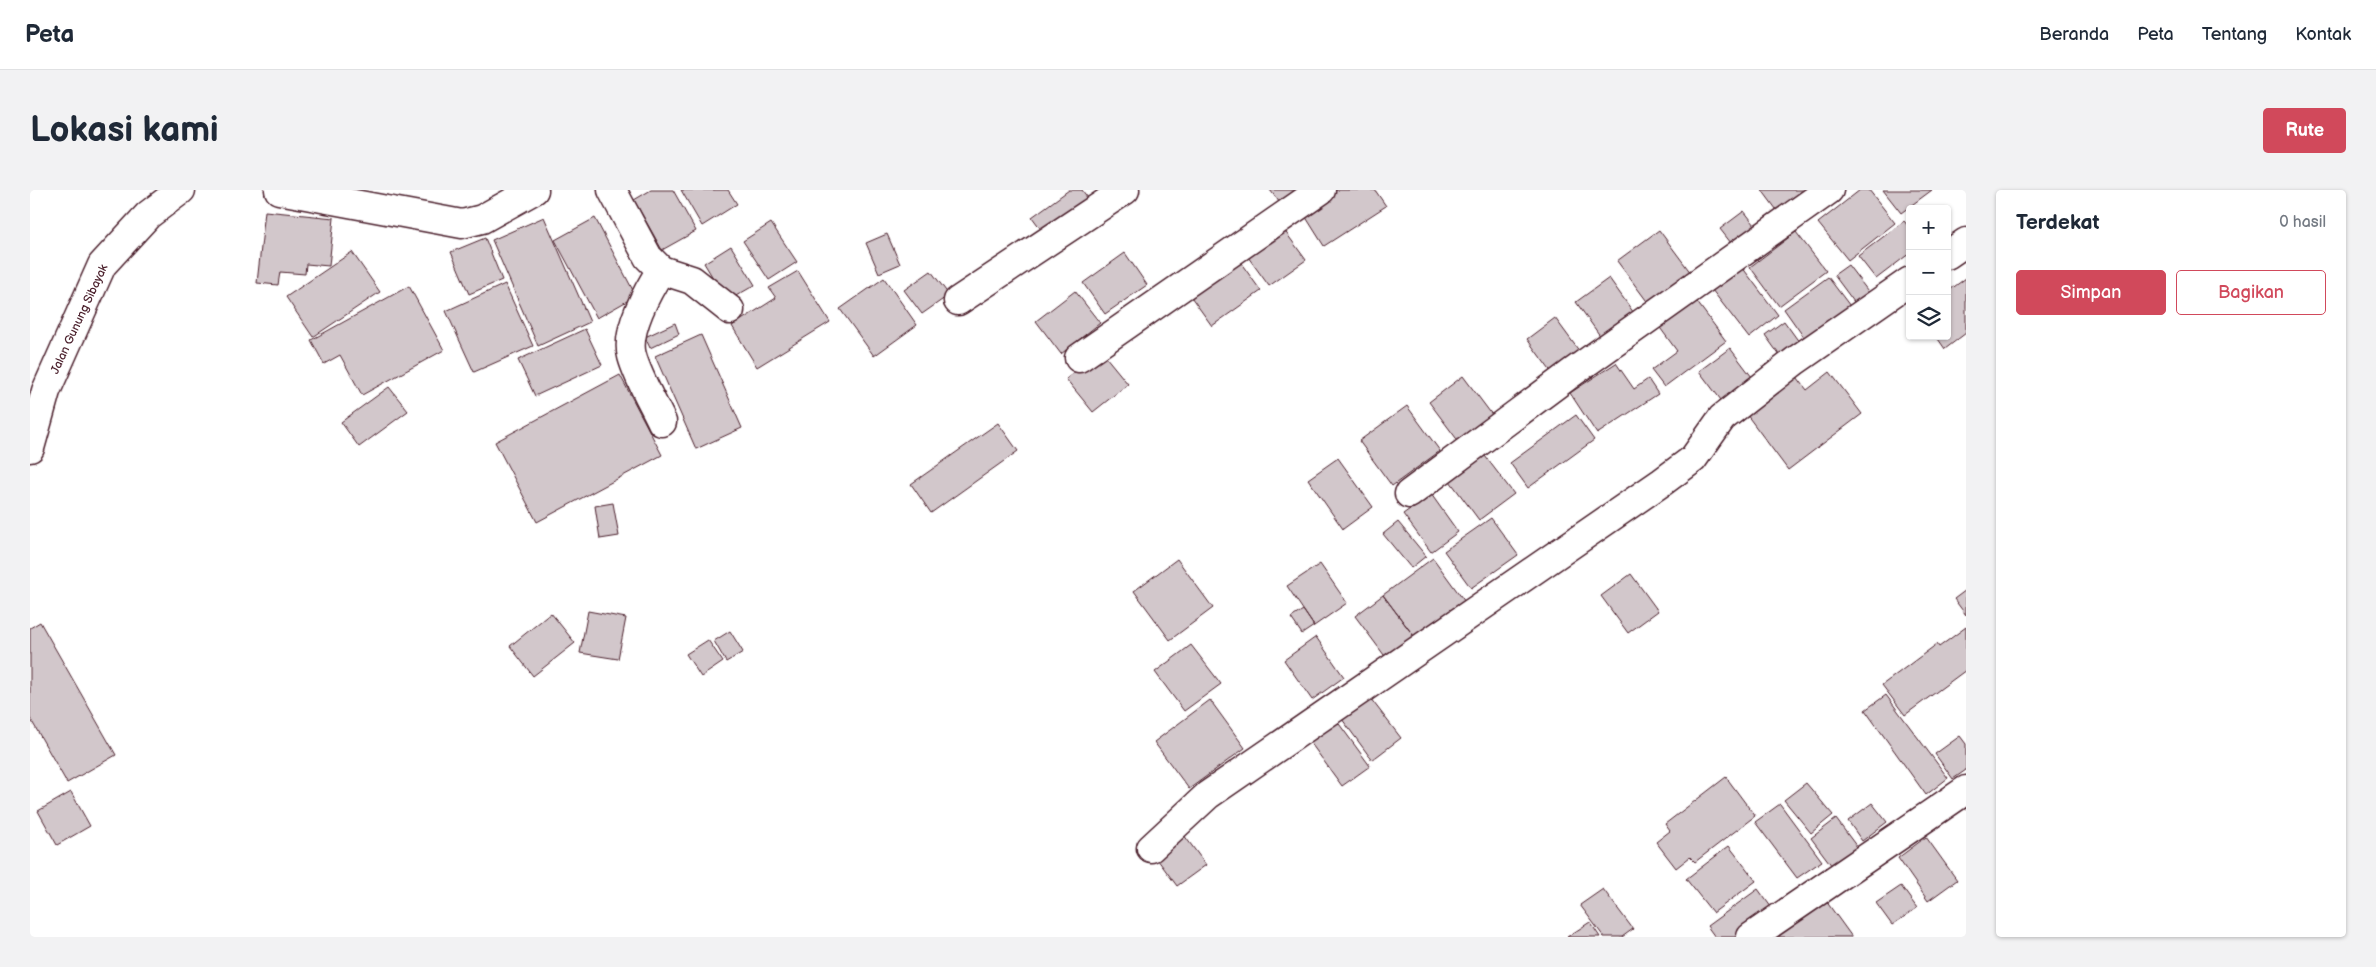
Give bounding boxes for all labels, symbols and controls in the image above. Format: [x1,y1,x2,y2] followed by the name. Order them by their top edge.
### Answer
[25,20,74,49] text: Peta
[2039,24,2109,45] text: Beranda
[2137,24,2174,45] text: Peta
[2202,24,2267,45] text: Tentang
[2295,24,2351,45] text: Kontak
[2263,108,2346,153] button: Rute
[30,109,219,152] text: Lokasi kami
[1906,205,1951,340] map controls
[1906,205,1951,250] button: +
[2016,210,2100,235] text: Terdekat
[2279,213,2326,232] text: 0 hasil
[1906,250,1951,295] button: −
[47,262,112,376] street label: Jalan Gunung Sibayak
[2016,270,2166,315] button: Simpan
[2176,270,2326,315] button: Bagikan
[1906,295,1951,340] button: layers

